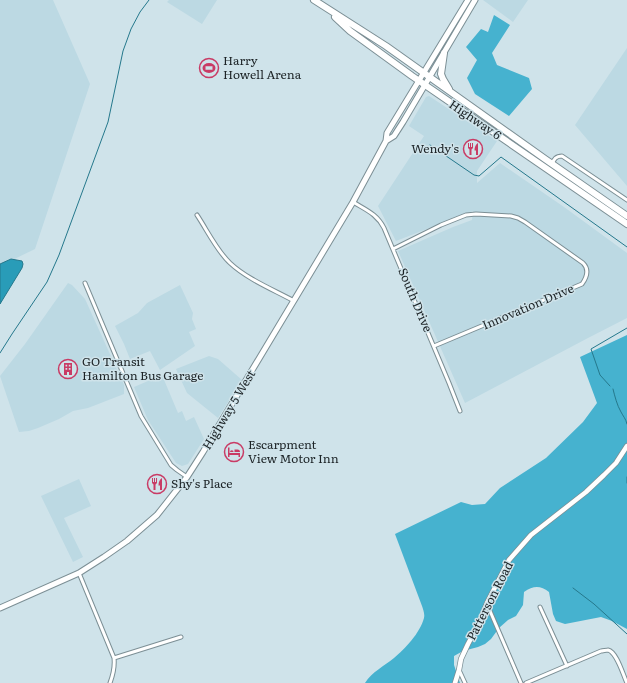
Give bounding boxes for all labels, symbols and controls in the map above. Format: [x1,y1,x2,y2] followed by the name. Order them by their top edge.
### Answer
[223,51,302,83] place label: Harry Howell Arena
[198,57,220,79] sports icon: Harry Howell Arena
[446,95,506,144] street label: Highway 6
[462,138,484,160] restaurant icon: Wendy's
[411,139,460,157] place label: Wendy's
[394,265,438,334] street label: South Drive
[479,279,576,334] street label: Innovation Drive
[82,352,204,384] place label: GO Transit Hamilton Bus Garage
[57,358,79,380] building icon: GO Transit Hamilton Bus Garage
[197,366,259,453] street label: Highway 5 West
[248,435,339,467] place label: Escarpment View Motor Inn
[223,441,245,463] hotel icon: Escarpment View Motor Inn
[146,473,168,495] restaurant icon: Shy's Place
[171,474,232,492] place label: Shy's Place
[461,557,517,643] street label: Patterson Road

